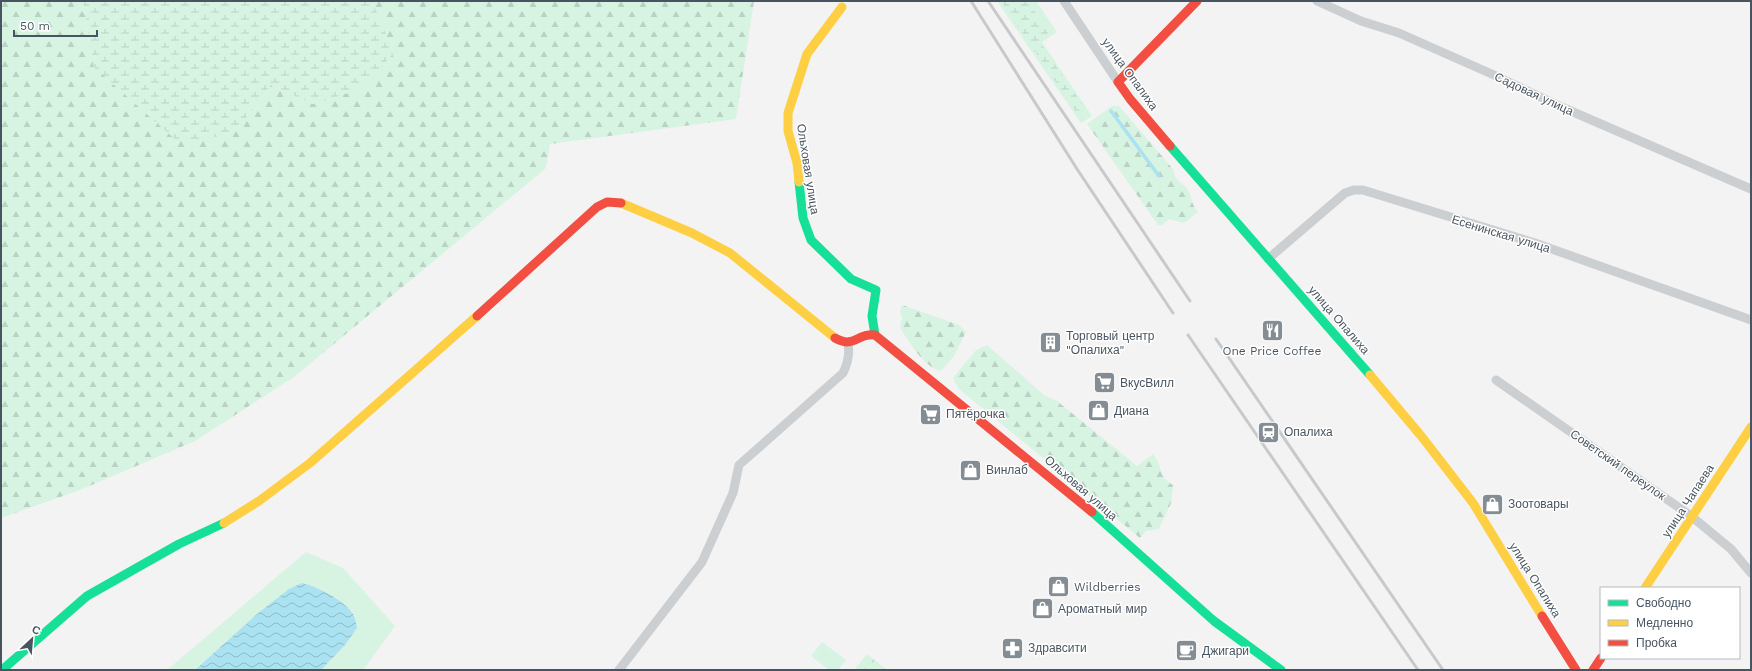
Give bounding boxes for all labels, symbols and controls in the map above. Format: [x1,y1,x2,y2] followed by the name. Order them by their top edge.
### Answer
[14,12,97,38] scale bar
[20,19,50,33] text: 50 m
[1099,35,1161,113] street label: улица Опалиха
[1492,70,1576,119] street label: Садовая улица
[794,123,822,216] street label: Ольховая улица
[1450,212,1552,256] street label: Есенинская улица
[1306,283,1373,357] street label: улица Опалиха
[1259,317,1285,343] restaurant icon: One Price Coffee
[1066,329,1155,357] place label: Торговый центр "Опалиха"
[1037,330,1063,356] building icon: Торговый центр "Опалиха"
[1223,344,1322,358] place label: One Price Coffee
[1092,370,1118,396] supermarket icon: ВкусВилл
[1120,376,1174,390] place label: ВкусВилл
[1085,398,1111,424] shop icon: Диана
[917,401,943,427] supermarket icon: Пятёрочка
[1114,404,1149,418] place label: Диана
[946,407,1005,421] place label: Пятёрочка
[1255,419,1281,445] station icon: Опалиха
[1284,425,1333,439] place label: Опалиха
[1568,427,1669,504] street label: Советский переулок
[1042,453,1120,524] street label: Ольховая улица
[957,457,983,483] shop icon: Винлаб
[1659,461,1717,540] street label: улица Чапаева
[986,463,1028,477] place label: Винлаб
[1480,491,1506,517] shop icon: Зоотовары
[1508,497,1569,511] place label: Зоотовары
[1506,540,1564,620] street label: улица Опалиха
[1045,574,1071,600] shop icon: Wildberries
[1074,580,1141,594] place label: Wildberries
[1600,587,1740,659] legend
[1029,596,1055,622] shop icon: Ароматный мир
[1636,596,1691,610] text: Свободно
[1058,602,1148,616] place label: Ароматный мир
[1636,616,1693,630] text: Медленно
[12,619,52,659] north arrow
[30,623,43,638] text: С
[999,635,1025,661] pharmacy icon: Здравсити
[1636,636,1677,650] text: Пробка
[1173,638,1199,664] cafe icon: Джигари
[1028,641,1087,655] place label: Здравсити
[1202,644,1249,658] place label: Джигари

